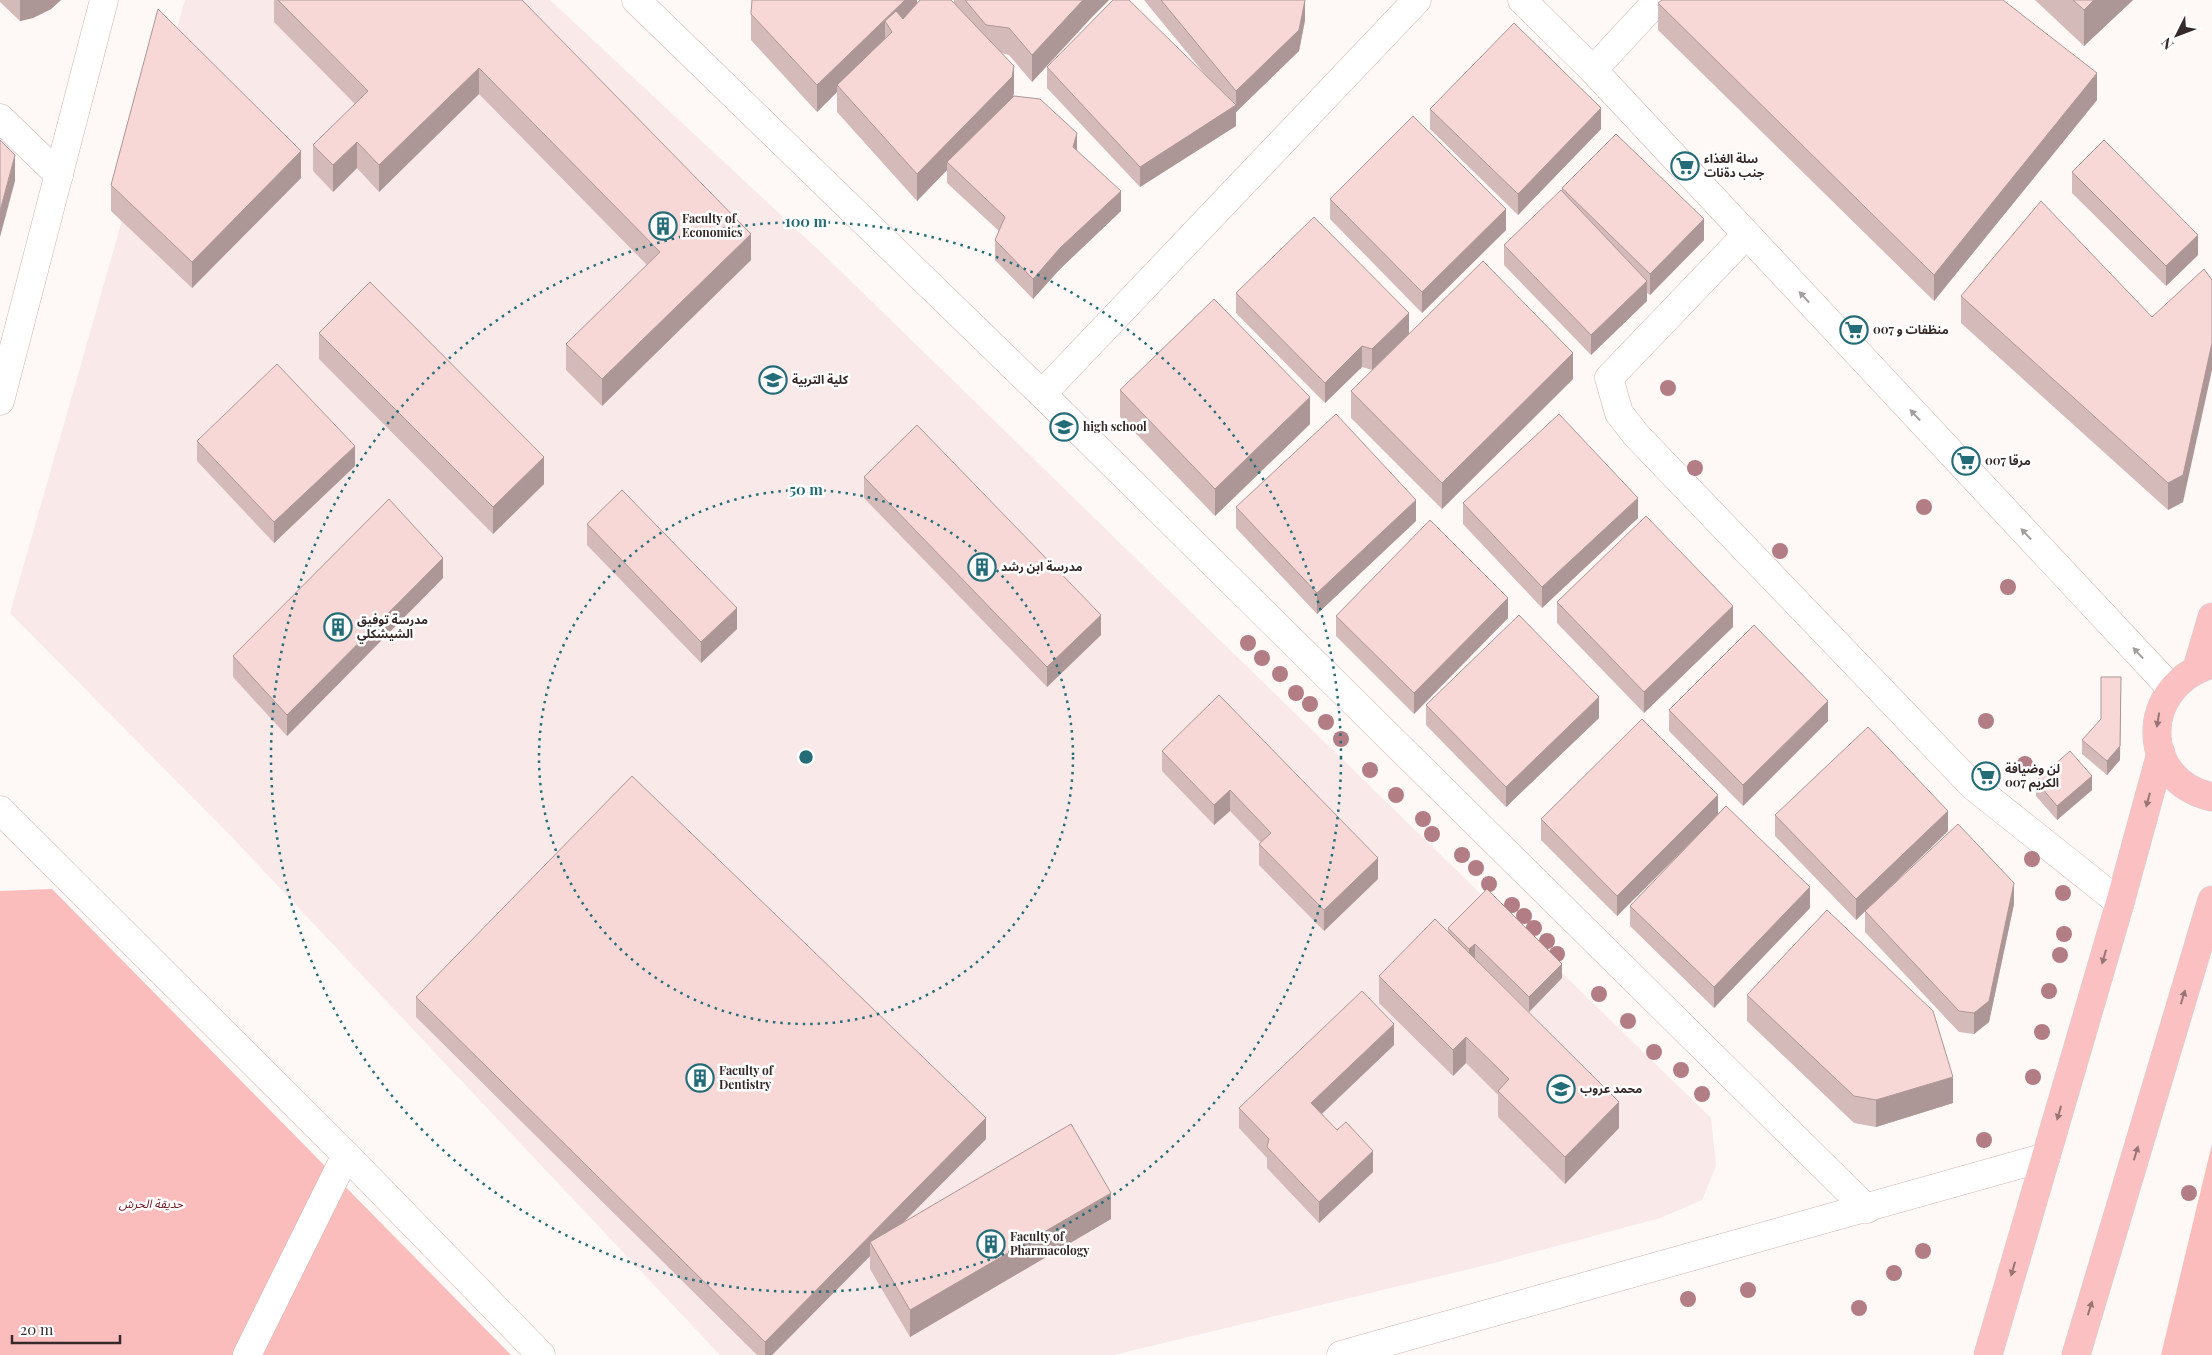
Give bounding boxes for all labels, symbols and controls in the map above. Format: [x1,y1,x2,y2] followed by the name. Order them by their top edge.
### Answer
[2152,10,2202,60] north arrow
[2157,34,2177,54] text: N
[1704,150,1765,180] place label: سلة الغذاء جنب دةنات
[1670,151,1700,181] supermarket icon: سلة الغذاء جنب دةنات
[682,210,743,240] place label: Faculty of Economics
[648,211,678,241] building icon: Faculty of Economics
[785,211,828,231] text: 100 m
[1798,291,1810,303] one-way arrow
[1839,315,1869,345] supermarket icon: منظفات و 007
[1873,321,1949,337] place label: منظفات و 007
[758,365,788,395] school or university icon: كلية التربية
[792,371,849,387] place label: كلية التربية
[1909,410,1921,422] one-way arrow
[1049,412,1079,442] school or university icon: high school
[1083,418,1147,434] place label: high school
[1951,446,1981,476] supermarket icon: مرقا 007
[1985,452,2031,468] place label: مرقا 007
[789,479,823,499] text: 50 m
[2021,528,2032,541] one-way arrow
[967,552,997,582] building icon: مدرسة ابن رشد
[1001,558,1083,574] place label: مدرسة ابن رشد
[357,611,428,644] place label: مدرسة توفيق الشيشكلي
[323,612,353,642] building icon: مدرسة توفيق الشيشكلي
[2132,646,2143,659] one-way arrow
[2154,713,2162,729] one-way arrow
[797,748,815,766] centre of rings
[2005,760,2060,792] place label: لن وضيافة الكريم 007
[1971,761,2001,791] supermarket icon: لن وضيافة الكريم 007
[2143,793,2151,808] one-way arrow
[2100,949,2108,964] one-way arrow
[2180,989,2188,1004] one-way arrow
[719,1062,775,1092] place label: Faculty of Dentistry
[685,1063,715,1093] building icon: Faculty of Dentistry
[1546,1074,1576,1104] school or university icon: محمد عروب
[1580,1080,1642,1096] place label: محمد عروب
[2055,1105,2063,1121] one-way arrow
[2133,1145,2141,1160] one-way arrow
[119,1195,184,1211] park label: حديقة الحرش
[1010,1228,1090,1258] place label: Faculty of Pharmacology
[976,1229,1006,1259] building icon: Faculty of Pharmacology
[2009,1262,2017,1277] one-way arrow
[2086,1301,2094,1316] one-way arrow
[12,1312,120,1344] scale bar
[20,1319,54,1339] text: 20 m

